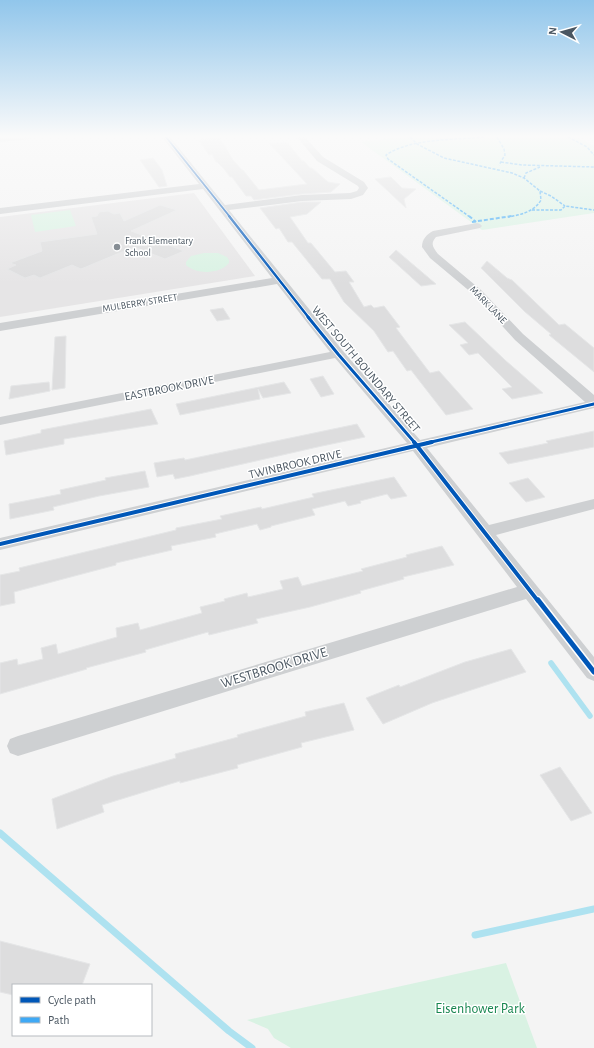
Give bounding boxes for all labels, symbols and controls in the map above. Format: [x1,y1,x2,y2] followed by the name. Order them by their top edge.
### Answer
[542,12,582,52] north arrow
[547,27,558,35] text: N
[125,236,194,258] place label: Frank Elementary School
[112,242,122,252] marker: Frank Elementary School
[468,284,508,326] street label: MARK LANE
[102,292,178,314] street label: MULBERRY STREET
[310,303,422,435] street label: WEST SOUTH BOUNDARY STREET
[123,373,215,403] street label: EASTBROOK DRIVE
[247,447,343,481] street label: TWINBROOK DRIVE
[219,645,329,691] street label: WESTBROOK DRIVE
[12,984,152,1036] legend
[48,994,96,1007] text: Cycle path
[435,1002,525,1016] park label: Eisenhower Park
[48,1014,70,1026] text: Path

